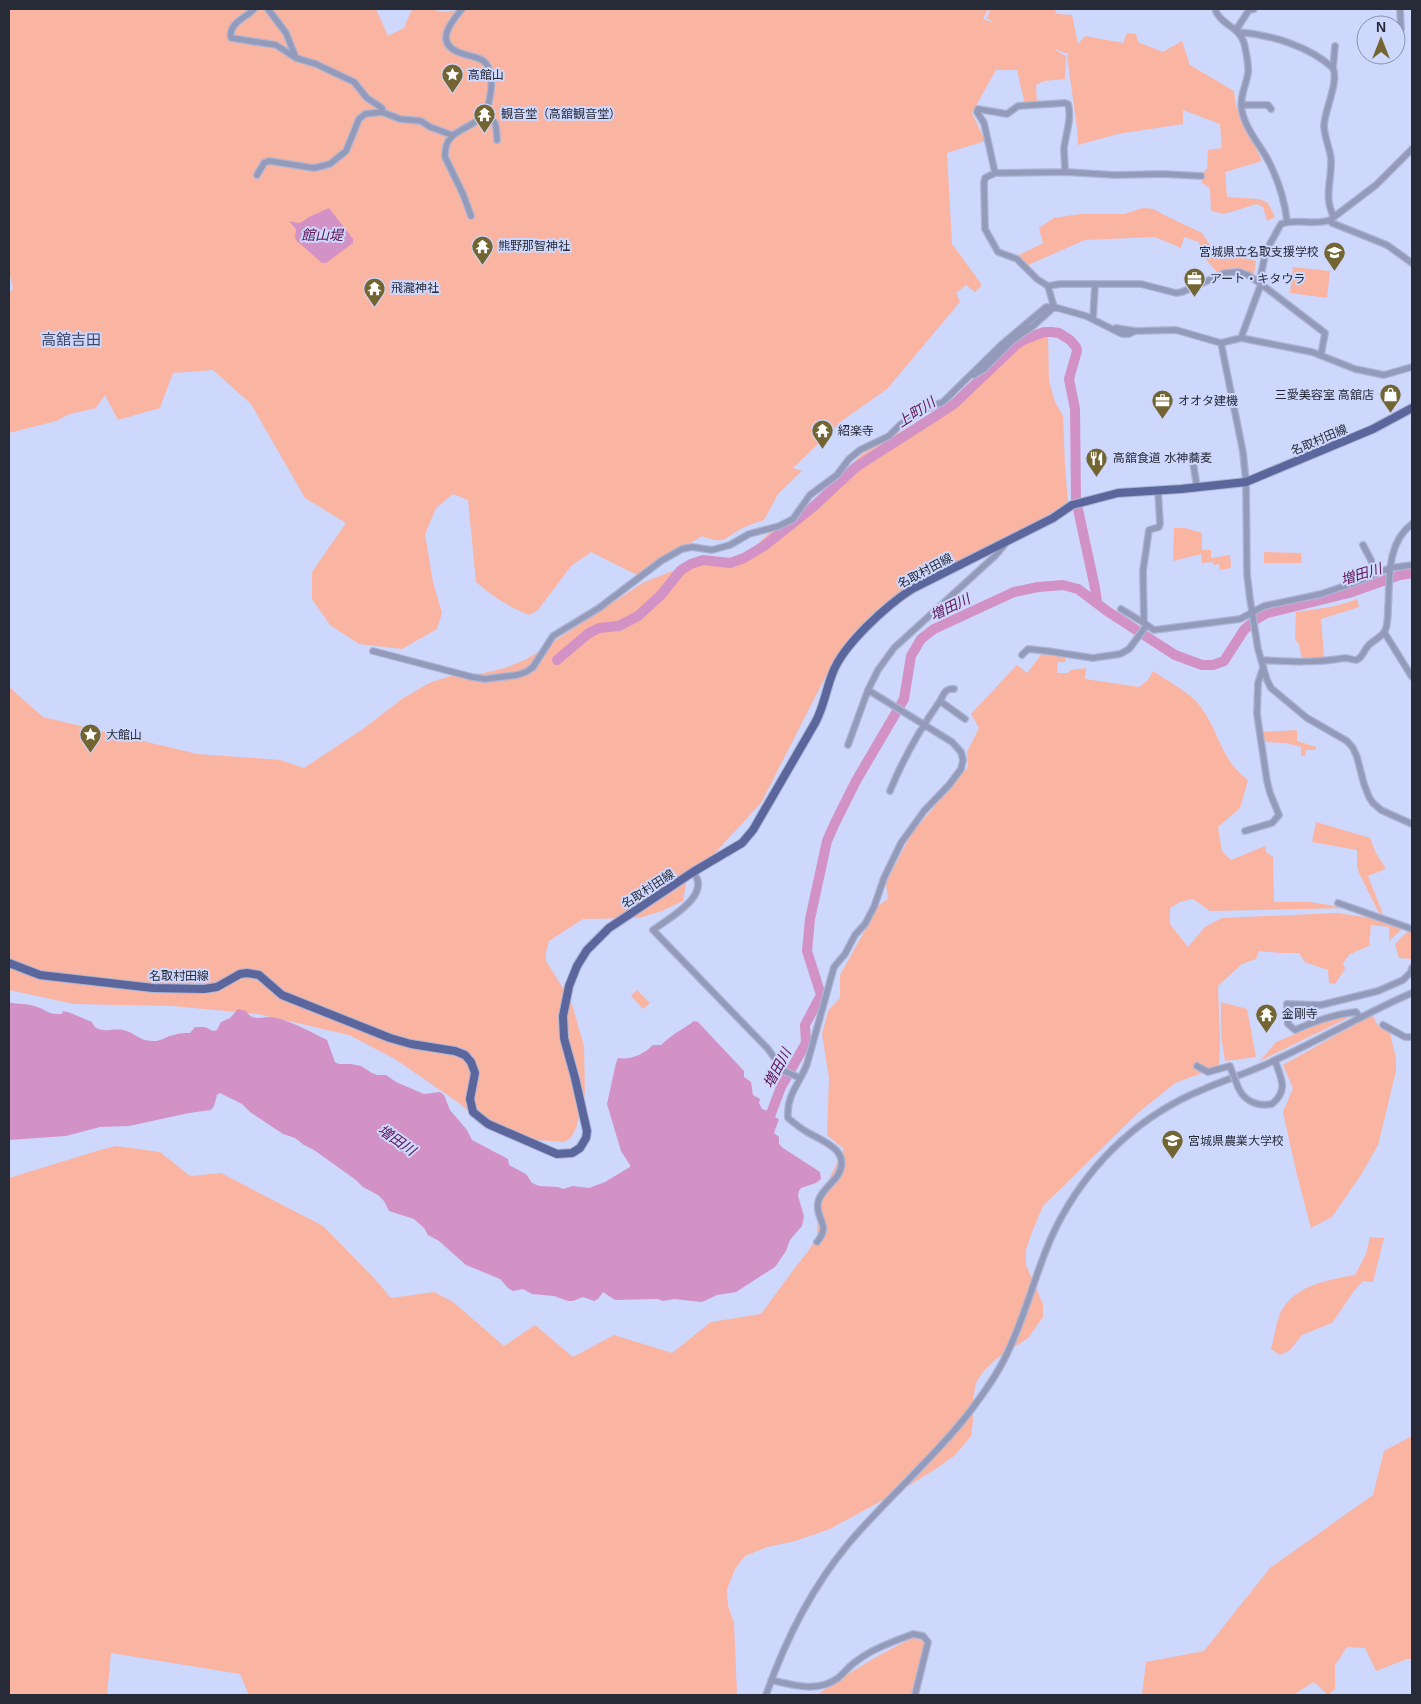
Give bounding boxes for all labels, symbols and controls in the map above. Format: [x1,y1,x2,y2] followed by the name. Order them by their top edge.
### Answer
[1356,15,1406,65] north arrow
[1376,19,1386,35] text: N
[440,63,464,94] place icon: 高館山
[468,68,504,82] place label: 高館山
[473,102,497,133] temple icon: 観音堂（高舘観音堂）
[501,107,621,121] place label: 観音堂（高舘観音堂）
[301,227,345,243] water label: 館山堤
[470,234,494,265] temple icon: 熊野那智神社
[498,239,570,253] place label: 熊野那智神社
[1323,240,1347,271] school or university icon: 宮城県立名取支援学校
[1199,245,1319,259] place label: 宮城県立名取支援学校
[1182,267,1206,298] office icon: アート・キタウラ
[1210,272,1305,286] place label: アート・キタウラ
[363,276,387,307] temple icon: 飛瀧神社
[391,281,439,295] place label: 飛瀧神社
[41,331,101,348] district label: 高舘吉田
[1378,383,1402,414] shop icon: 三愛美容室 高舘店
[1275,388,1374,402] place label: 三愛美容室 高舘店
[1150,389,1174,420] office icon: オオタ建機
[894,393,940,430] water label: 上町川
[1178,394,1238,408] place label: オオタ建機
[810,419,834,450] temple icon: 紹楽寺
[1289,422,1349,458] street label: 名取村田線
[838,424,874,438] place label: 紹楽寺
[1085,446,1109,477] restaurant icon: 高舘食道 水神蕎麦
[1113,451,1212,465] place label: 高舘食道 水神蕎麦
[895,551,955,591] street label: 名取村田線
[1339,560,1385,588] water label: 増田川
[928,590,974,623] water label: 増田川
[78,723,102,754] place icon: 大館山
[106,728,142,742] place label: 大館山
[619,867,677,911] street label: 名取村田線
[149,969,209,983] street label: 名取村田線
[1254,1002,1278,1033] temple icon: 金剛寺
[1282,1007,1318,1021] place label: 金剛寺
[760,1044,795,1090] water label: 増田川
[375,1121,420,1160] water label: 増田川
[1160,1129,1184,1160] school or university icon: 宮城県農業大学校
[1188,1134,1284,1148] place label: 宮城県農業大学校

